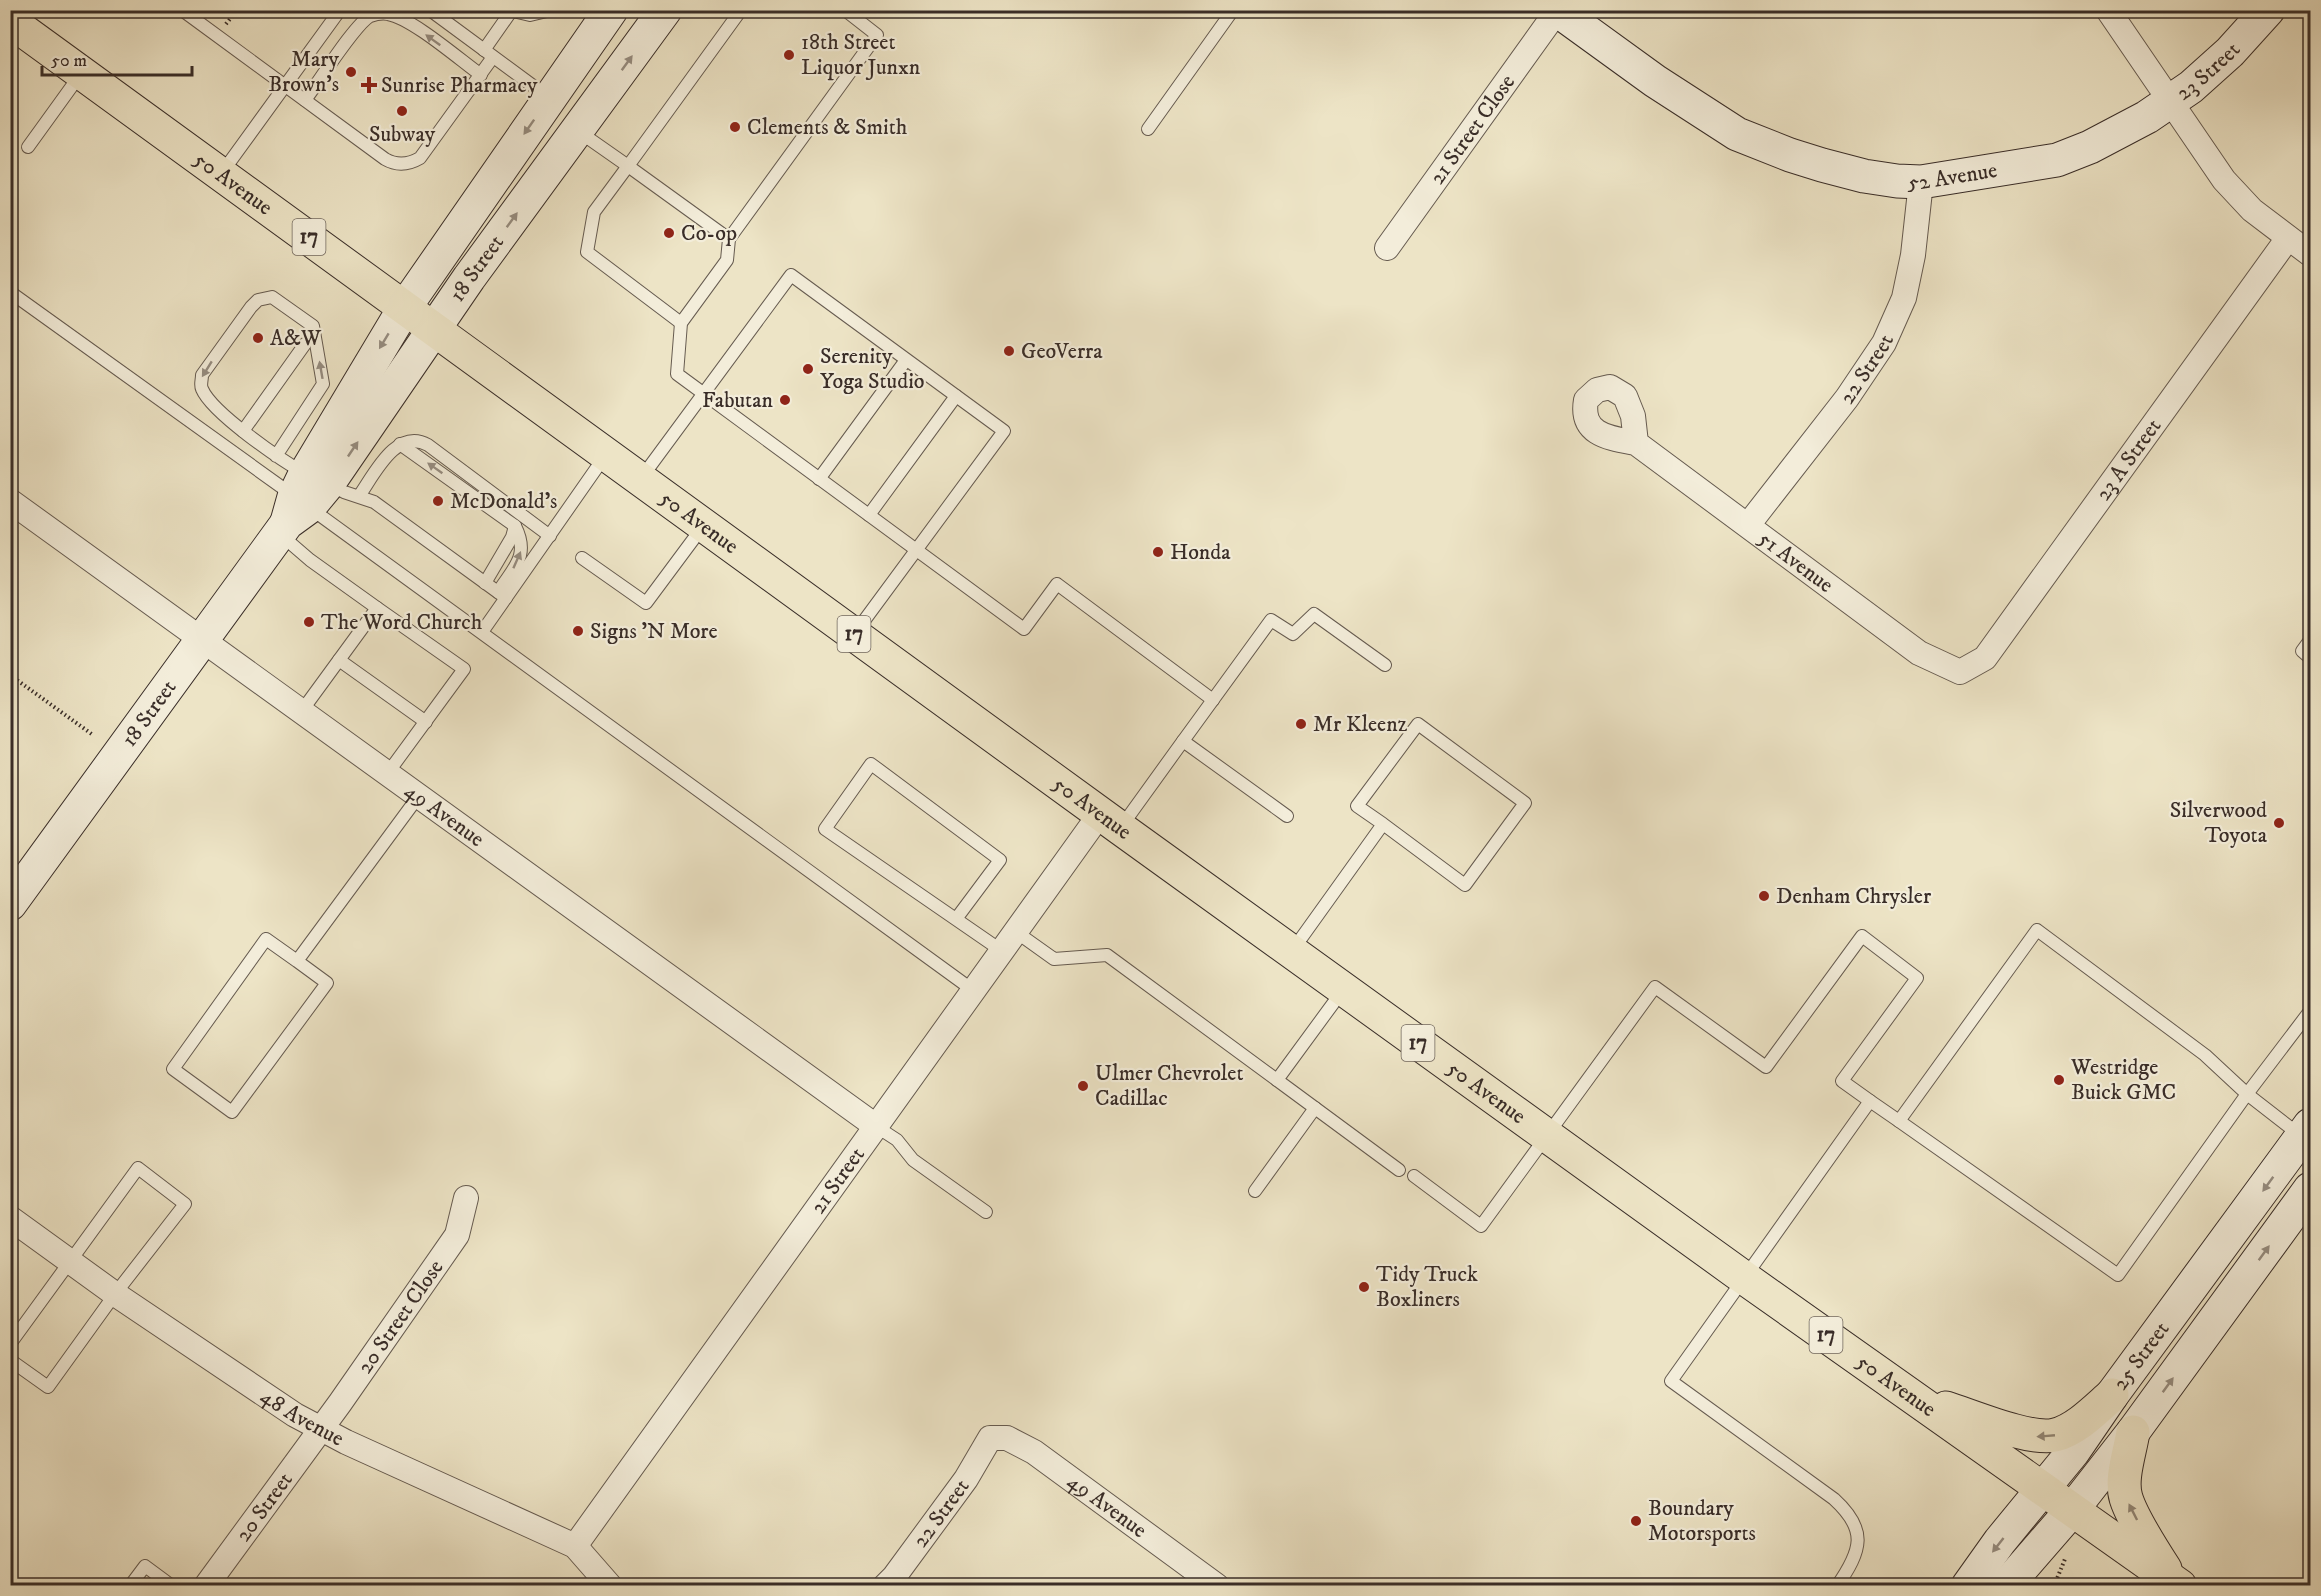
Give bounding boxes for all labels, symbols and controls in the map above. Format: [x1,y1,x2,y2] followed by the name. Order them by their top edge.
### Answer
[801,29,921,81] place label: 18th Street Liquor Junxn
[426,35,441,47] one-way arrow
[2171,37,2246,106] street label: 23 Street
[42,39,192,77] scale bar
[268,46,340,98] place label: Mary Brown's
[782,48,796,62] marker: 18th Street Liquor Junxn
[51,50,87,72] text: 50 m
[621,55,633,71] one-way arrow
[344,65,358,79] marker: Mary Brown's
[1424,69,1521,190] street label: 21 Street Close
[381,72,538,99] place label: Sunrise Pharmacy
[362,78,376,92] marker: Sunrise Pharmacy
[395,104,409,118] marker: Subway
[747,114,908,141] place label: Clements & Smith
[523,118,535,134] one-way arrow
[728,120,742,134] marker: Clements & Smith
[369,121,436,148] place label: Subway
[189,146,278,221] street label: 50 Avenue
[1907,156,1999,196] street label: 52 Avenue
[506,212,518,228] one-way arrow
[292,219,326,255] road number: 17
[681,220,737,247] place label: Co-op
[662,226,676,240] marker: Co-op
[443,230,510,307] street label: 18 Street
[270,325,322,352] place label: A&W
[1833,330,1900,409] street label: 22 Street
[251,331,265,345] marker: A&W
[379,333,390,349] one-way arrow
[1021,338,1103,365] place label: GeoVerra
[820,343,925,395] place label: Serenity Yoga Studio
[1002,344,1016,358] marker: GeoVerra
[316,360,325,379] one-way arrow
[202,361,213,377] one-way arrow
[801,362,815,376] marker: Serenity Yoga Studio
[702,387,774,414] place label: Fabutan
[778,393,792,407] marker: Fabutan
[2090,413,2167,506] street label: 23 A Street
[347,441,358,457] one-way arrow
[427,462,443,474] one-way arrow
[654,484,744,560] street label: 50 Avenue
[450,488,557,515] place label: McDonald's
[431,494,445,508] marker: McDonald's
[1753,525,1839,598] street label: 51 Avenue
[1170,539,1231,566] place label: Honda
[1151,545,1165,559] marker: Honda
[512,551,522,569] one-way arrow
[321,609,483,636] place label: The Word Church
[302,615,316,629] marker: The Word Church
[838,616,870,652] road number: 17
[590,618,718,645] place label: Signs 'N More
[571,624,585,638] marker: Signs 'N More
[116,674,182,752] street label: 18 Street
[1313,711,1408,738] place label: Mr Kleenz
[1294,717,1308,731] marker: Mr Kleenz
[1047,770,1137,845] street label: 50 Avenue
[399,777,490,853] street label: 49 Avenue
[2170,797,2268,849] place label: Silverwood Toyota
[2272,816,2286,830] marker: Silverwood Toyota
[1776,883,1932,910] place label: Denham Chrysler
[1757,889,1771,903] marker: Denham Chrysler
[1402,1025,1434,1061] road number: 17
[2070,1054,2176,1106] place label: Westridge Buick GMC
[1442,1055,1531,1130] street label: 50 Avenue
[1095,1060,1243,1112] place label: Ulmer Chevrolet Cadillac
[2052,1073,2066,1087] marker: Westridge Buick GMC
[1076,1079,1090,1093] marker: Ulmer Chevrolet Cadillac
[804,1142,870,1219] street label: 21 Street
[2262,1176,2274,1191] one-way arrow
[2257,1246,2269,1261] one-way arrow
[351,1255,449,1379] street label: 20 Street Close
[1376,1261,1478,1313] place label: Tidy Truck Boxliners
[1357,1280,1371,1294] marker: Tidy Truck Boxliners
[2107,1316,2175,1395] street label: 25 Street
[1810,1317,1842,1353] road number: 17
[1851,1348,1941,1423] street label: 50 Avenue
[2161,1377,2173,1392] one-way arrow
[256,1382,349,1452] street label: 48 Avenue
[2037,1431,2056,1441] one-way arrow
[230,1467,298,1547] street label: 20 Street
[1062,1468,1152,1544] street label: 49 Avenue
[907,1474,975,1553] street label: 22 Street
[1648,1495,1756,1547] place label: Boundary Motorsports
[2128,1503,2138,1520] one-way arrow
[1629,1514,1643,1528] marker: Boundary Motorsports
[1993,1537,2005,1552] one-way arrow

